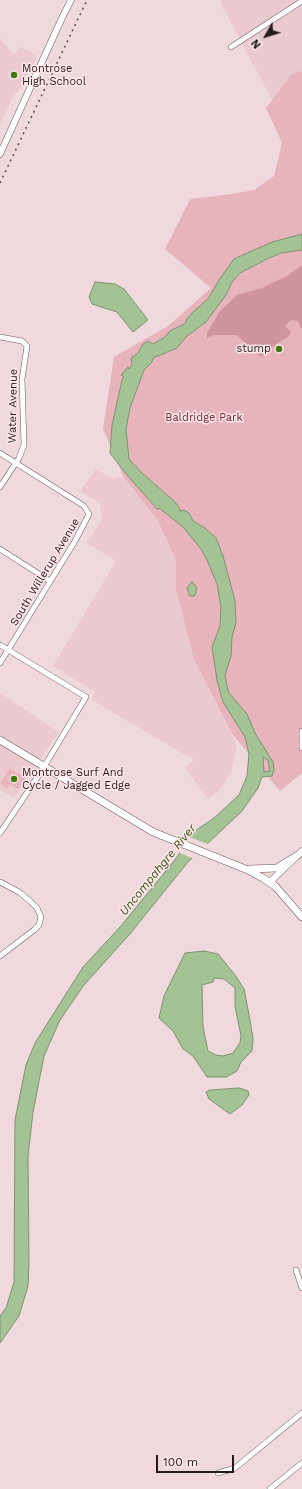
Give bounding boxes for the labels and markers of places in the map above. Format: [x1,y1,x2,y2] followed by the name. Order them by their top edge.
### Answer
[22,62,86,88] place label: Montrose High School
[9,70,19,80] marker: Montrose High School
[236,342,271,356] place label: stump
[274,344,284,354] marker: stump
[22,766,130,792] place label: Montrose Surf And Cycle / Jagged Edge
[9,774,19,784] marker: Montrose Surf And Cycle / Jagged Edge

